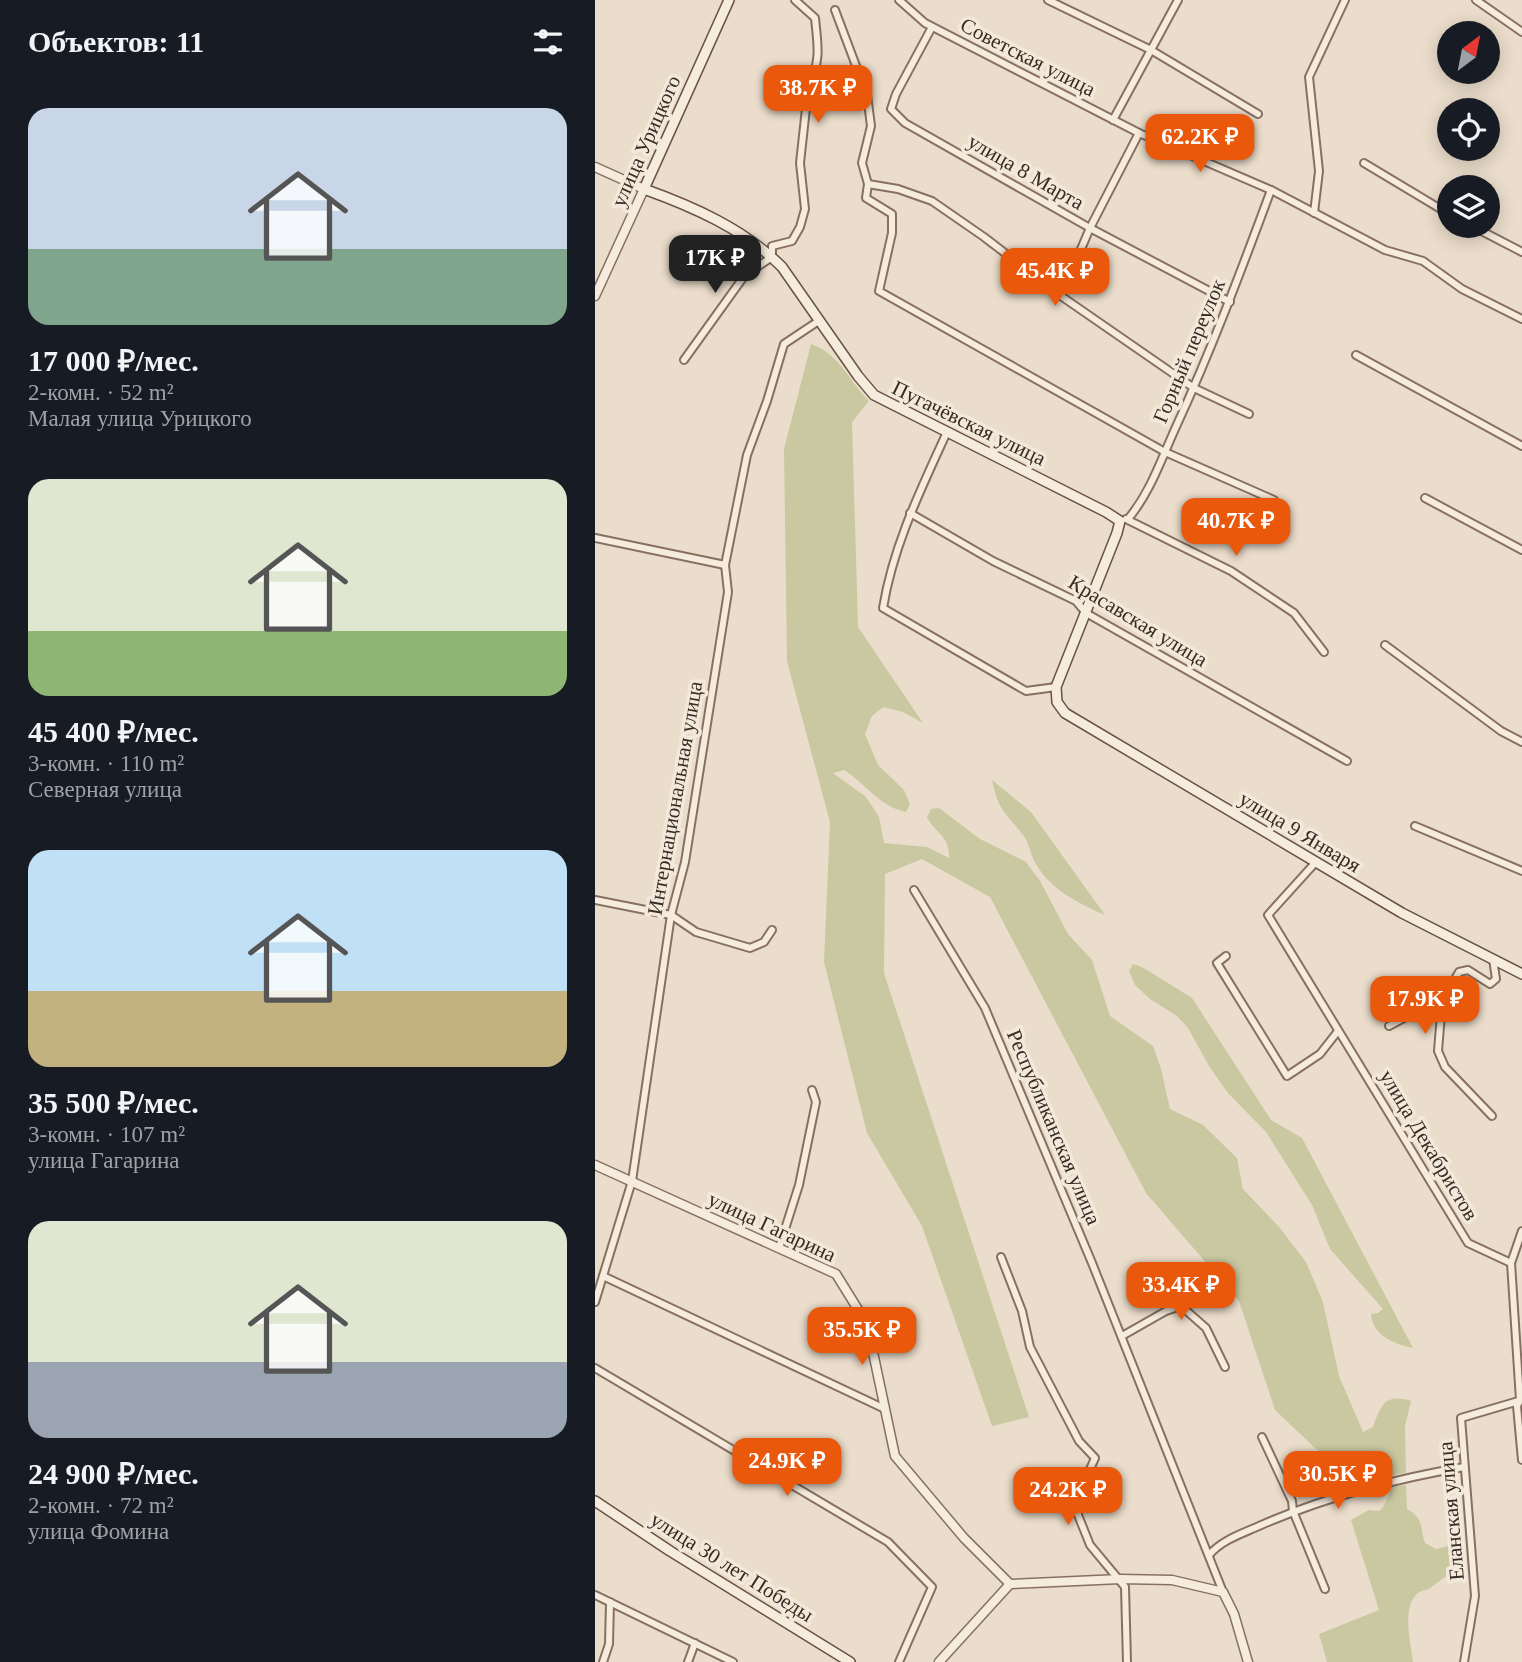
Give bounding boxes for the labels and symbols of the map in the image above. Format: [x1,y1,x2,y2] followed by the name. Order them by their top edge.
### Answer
[956,13,1100,102] street label: Советская улица
[1437,21,1500,84] north arrow
[753,66,883,125] pin: 38.7K ₽
[606,72,686,210] street label: улица Урицкого
[1135,114,1265,174] pin: 62.2K ₽
[964,129,1089,215] street label: улица 8 Марта
[666,236,764,295] pin: 17K ₽
[990,248,1120,308] pin: 45.4K ₽
[1148,275,1230,426] street label: Горный переулок
[888,375,1050,471] street label: Пугачёвская улица
[1171,498,1301,558] pin: 40.7K ₽
[1064,570,1212,672] street label: Красавская улица
[643,679,708,917] street label: Интернациональная улица
[1235,786,1365,878] street label: улица 9 Января
[1360,976,1490,1036] pin: 17.9K ₽
[1002,1026,1106,1229] street label: Республиканская улица
[1375,1065,1483,1225] street label: улица Декабристов
[704,1187,840,1267] street label: улица Гагарина
[1116,1262,1246,1322] pin: 33.4K ₽
[797,1308,927,1367] pin: 35.5K ₽
[722,1438,852,1498] pin: 24.9K ₽
[1433,1440,1469,1581] street label: Еланская улица
[1273,1452,1403,1511] pin: 30.5K ₽
[1003,1468,1133,1527] pin: 24.2K ₽
[646,1507,818,1627] street label: улица 30 лет Победы

